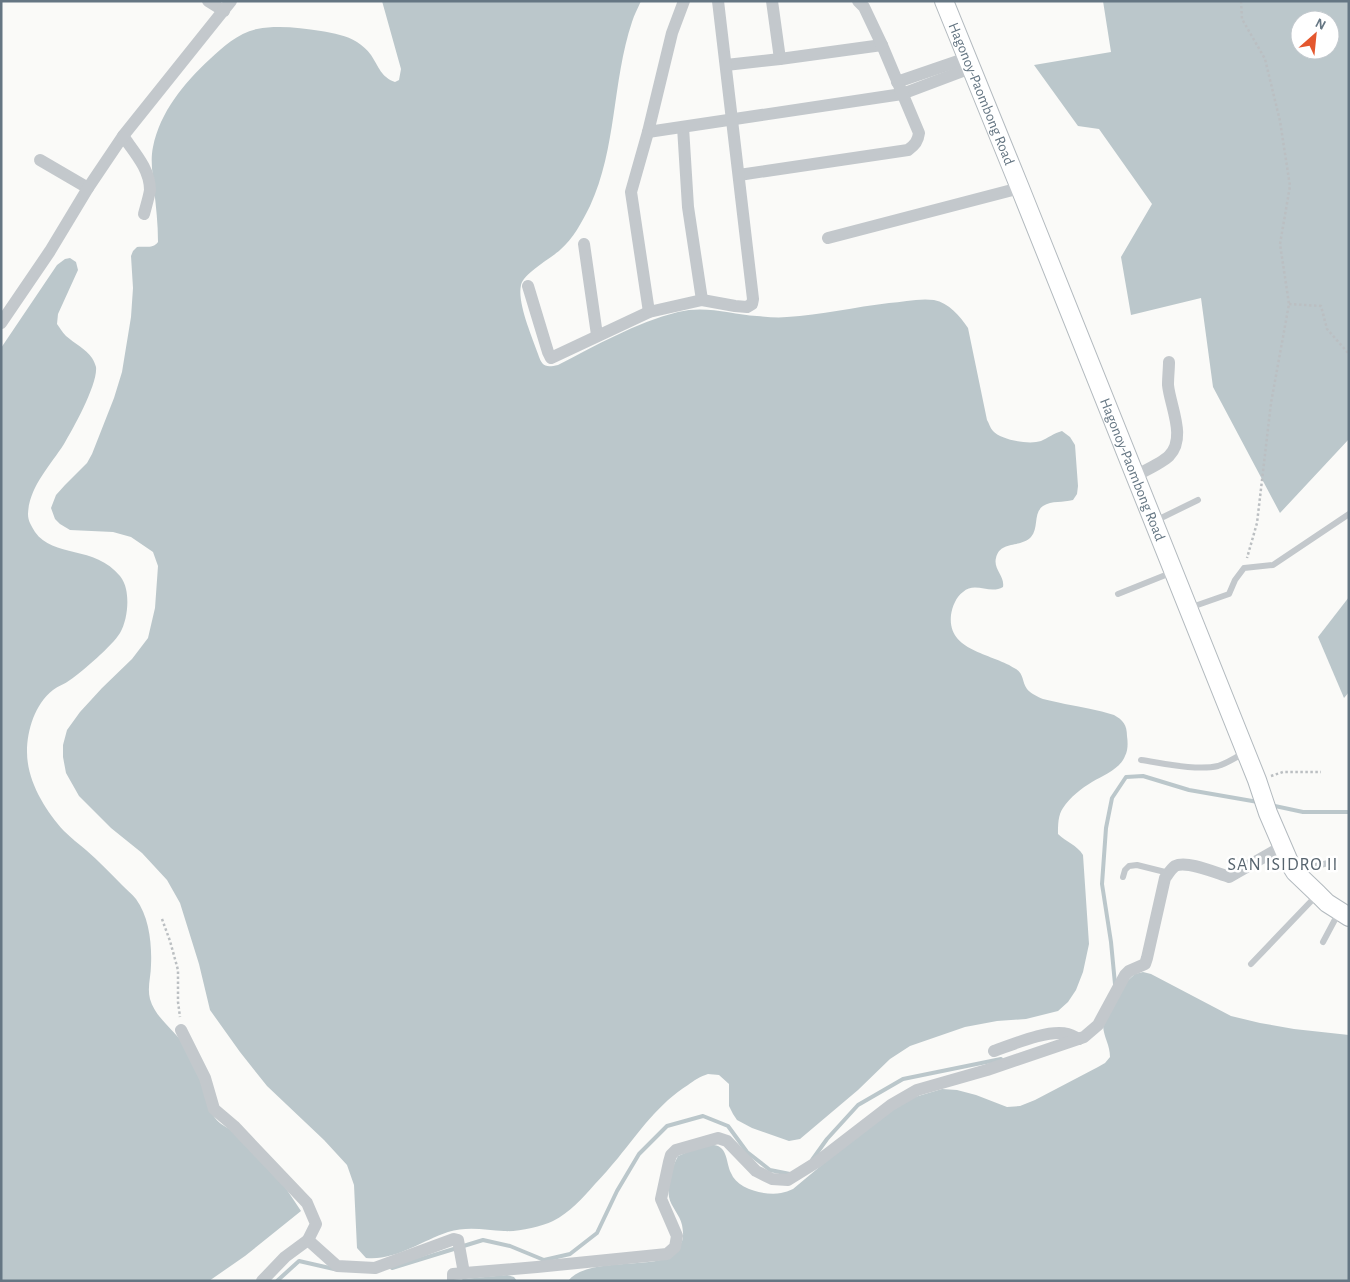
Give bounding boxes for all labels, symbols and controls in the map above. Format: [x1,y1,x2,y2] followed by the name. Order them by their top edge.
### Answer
[1290,10,1340,60] north arrow
[1313,16,1328,33] text: N
[946,20,1017,167] street label: Hagonoy-Paombong Road
[1097,396,1168,543] street label: Hagonoy-Paombong Road
[1228,856,1338,874] district label: SAN ISIDRO II

